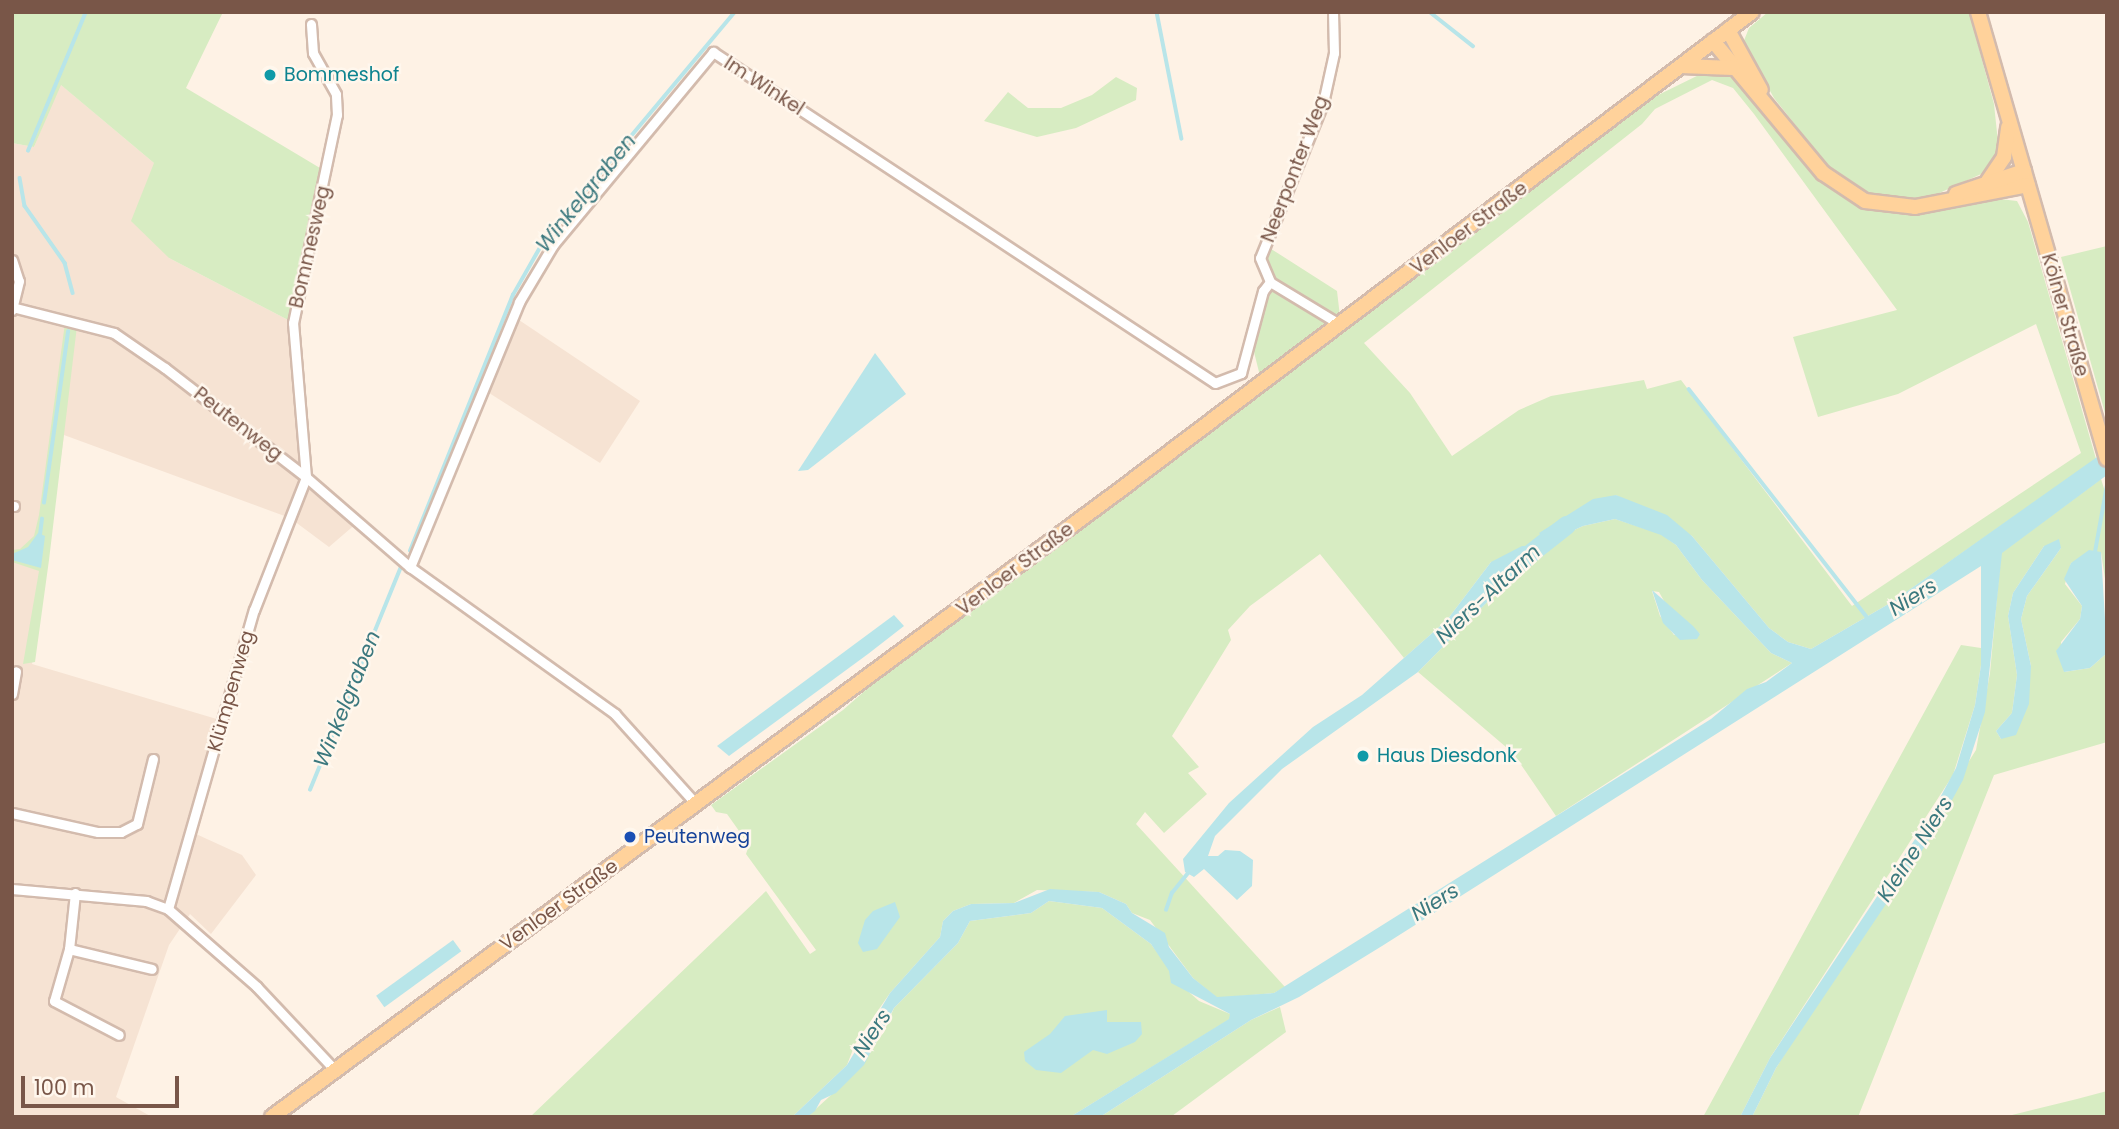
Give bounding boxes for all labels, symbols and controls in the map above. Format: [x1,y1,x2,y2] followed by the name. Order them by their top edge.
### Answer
[720,52,808,120] street label: Im Winkel
[284,64,399,86] place label: Bommeshof
[262,67,278,83] marker: Bommeshof
[1257,92,1333,246] street label: Neerponter Weg
[531,129,641,257] water label: Winkelgraben
[1406,177,1532,279] street label: Venloer Straße
[285,184,335,310] street label: Bommesweg
[2037,251,2093,379] street label: Kölner Straße
[189,382,287,466] street label: Peutenweg
[952,518,1078,620] street label: Venloer Straße
[1430,539,1546,649] water label: Niers-Altarm
[1884,573,1942,621] water label: Niers
[308,627,386,771] water label: Winkelgraben
[203,628,259,754] street label: Klümpenweg
[1377,745,1517,767] place label: Haus Diesdonk
[1355,748,1371,764] marker: Haus Diesdonk
[1872,792,1958,906] water label: Kleine Niers
[644,826,750,848] place label: Peutenweg
[622,829,638,845] marker: Peutenweg
[496,855,622,955] street label: Venloer Straße
[1406,878,1464,926] water label: Niers
[847,1004,897,1062] water label: Niers
[24,1062,182,1106] scale bar
[34,1073,94,1102] text: 100 m

